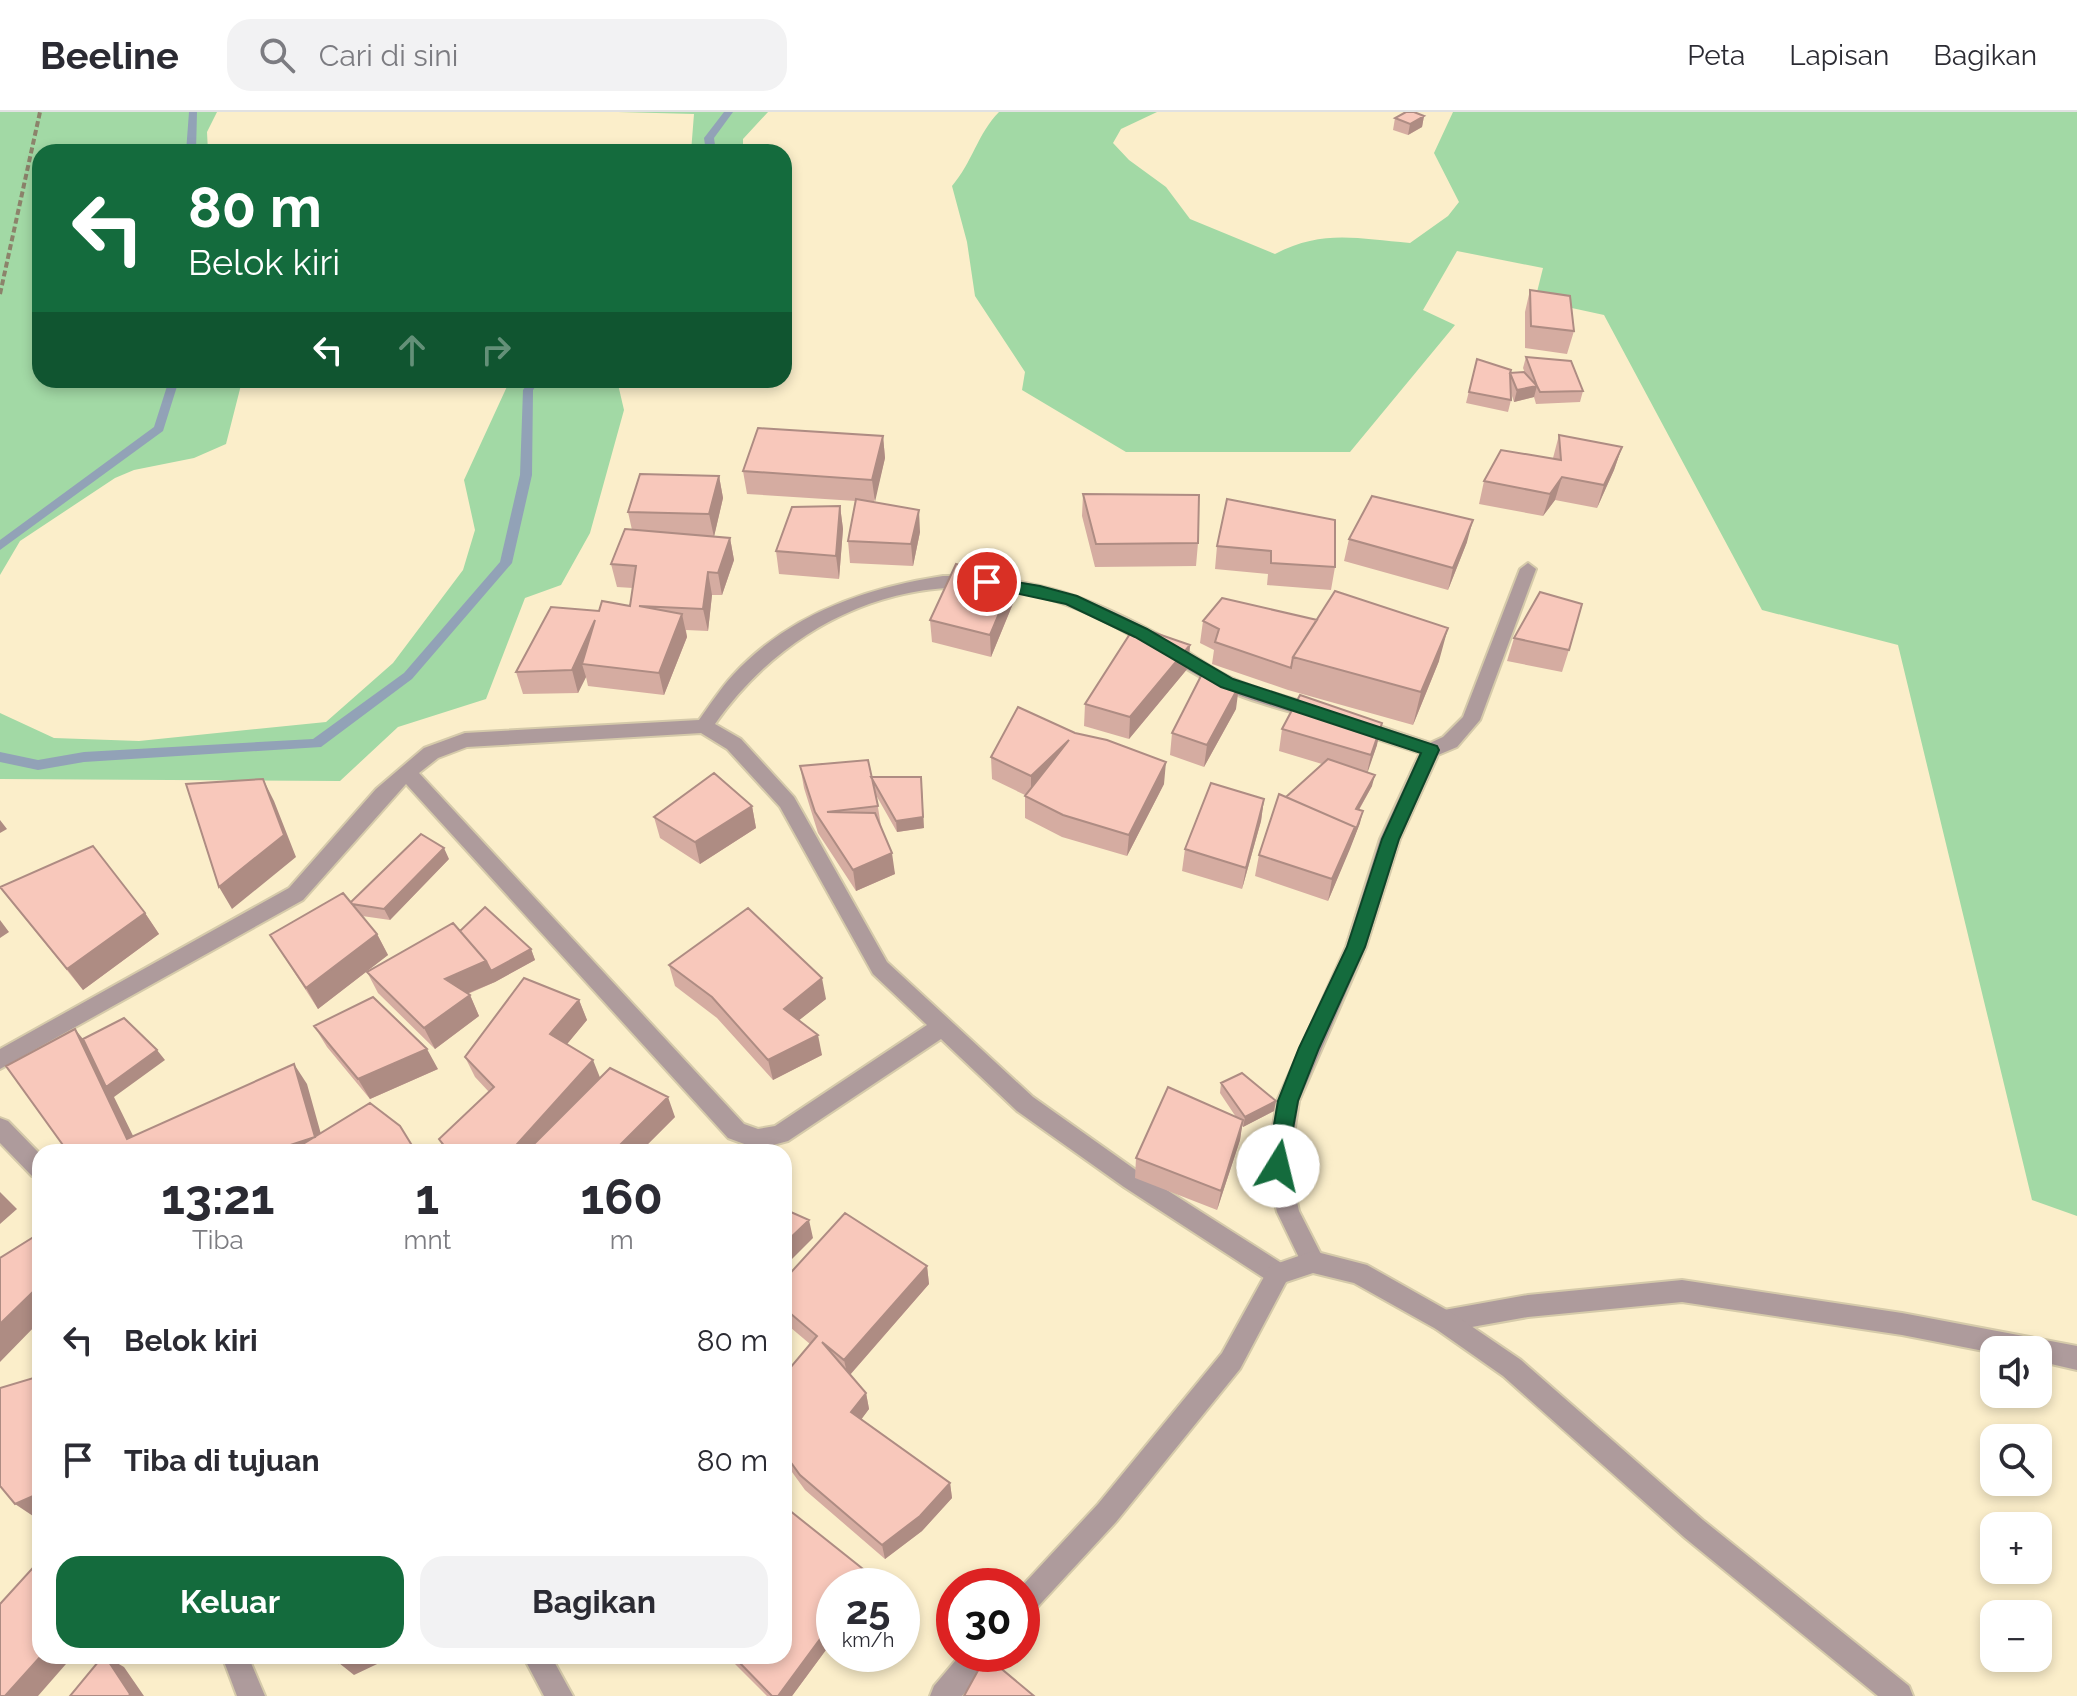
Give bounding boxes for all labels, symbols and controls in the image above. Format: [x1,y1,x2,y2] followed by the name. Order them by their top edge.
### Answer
[227,19,787,91] search box
[40,33,179,78] text: Beeline
[255,33,299,77] icon: search
[319,38,458,73] text: Cari di sini
[1687,39,1745,72] text: Peta
[1789,39,1889,72] text: Lapisan
[1933,39,2037,72] text: Bagikan
[188,174,322,240] text: 80 m
[56,176,160,280] icon: left
[188,241,340,283] text: Belok kiri
[306,328,350,372] icon: left
[390,328,434,372] icon: ahead
[474,328,518,372] icon: right
[953,548,1021,616] pin
[965,560,1009,604] icon: arrive
[1236,1124,1320,1208] position arrow
[161,1169,274,1225] text: 13:21
[416,1169,439,1225] text: 1
[580,1169,663,1225] text: 160
[192,1225,244,1255] text: Tiba
[404,1225,451,1255] text: mnt
[610,1225,634,1255] text: m
[56,1318,100,1362] icon: left
[124,1323,258,1358] text: Belok kiri
[697,1323,768,1358] text: 80 m
[1980,1336,2052,1672] map controls
[1980,1336,2052,1408] button: sound
[1980,1424,2052,1496] button: search
[56,1438,100,1482] icon: arrive
[124,1443,320,1478] text: Tiba di tujuan
[697,1443,768,1478] text: 80 m
[1980,1512,2052,1584] button: +
[56,1556,404,1648] button: Keluar
[420,1556,768,1648] button: Bagikan
[936,1568,1040,1672] speed limit sign: 30
[846,1586,890,1633] text: 25
[1980,1600,2052,1672] button: −
[842,1628,894,1652] text: km/h

